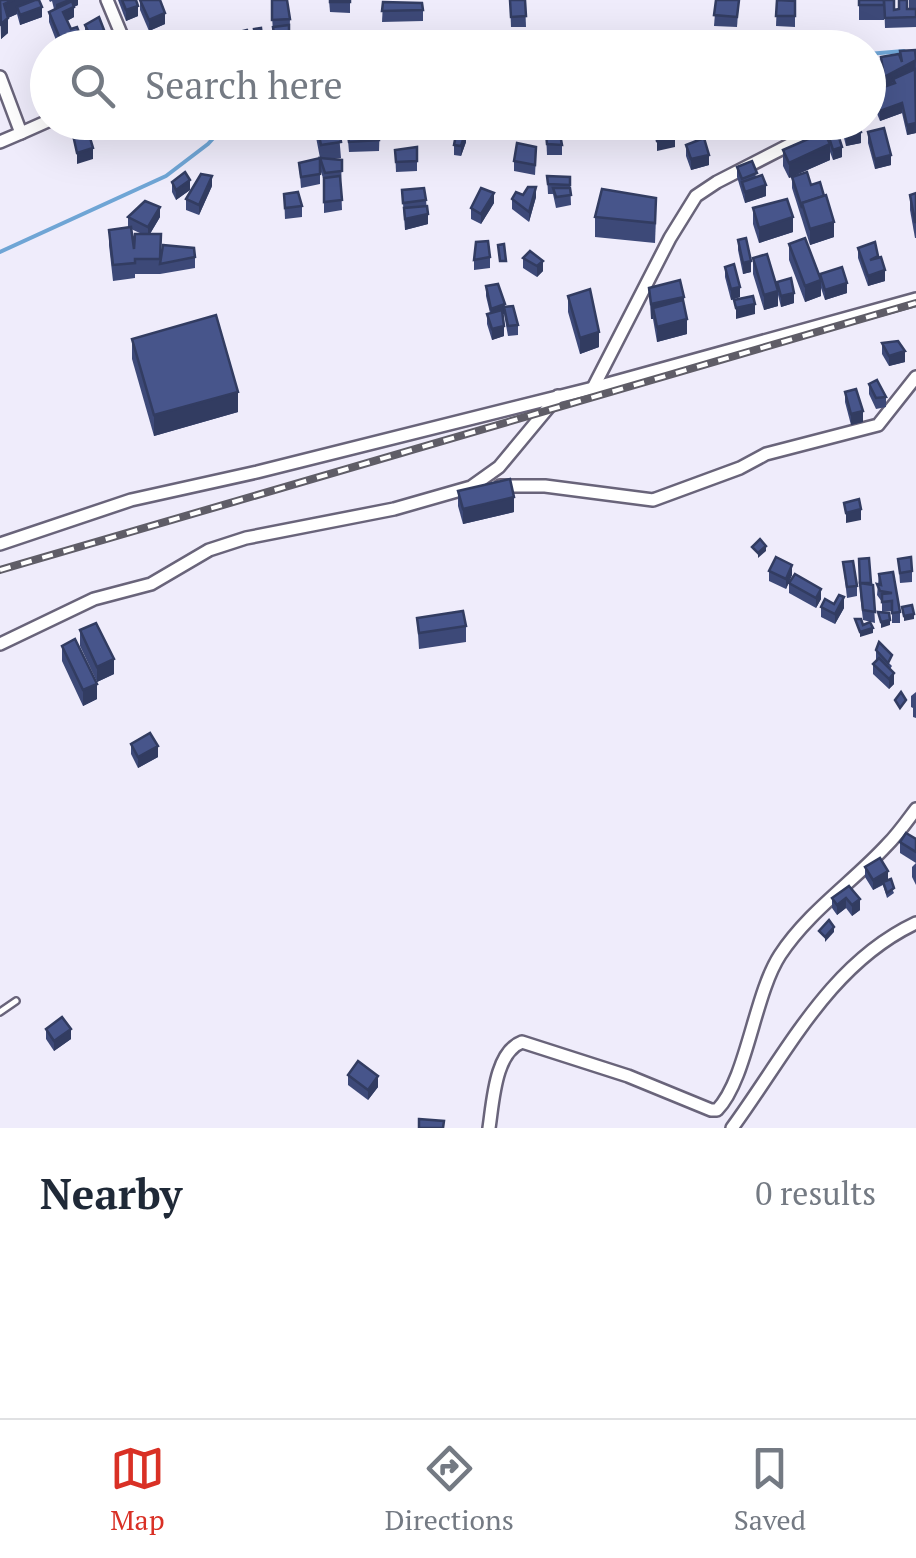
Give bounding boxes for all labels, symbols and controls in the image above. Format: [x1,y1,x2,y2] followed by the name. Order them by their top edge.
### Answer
[30,30,886,140] search box
[65,58,120,113] icon: search
[145,60,343,110] text: Search here
[40,1165,182,1221] text: Nearby
[755,1172,876,1214] text: 0 results
[110,1441,165,1538] tab: Map
[385,1441,514,1538] tab: Directions
[734,1441,806,1538] tab: Saved

